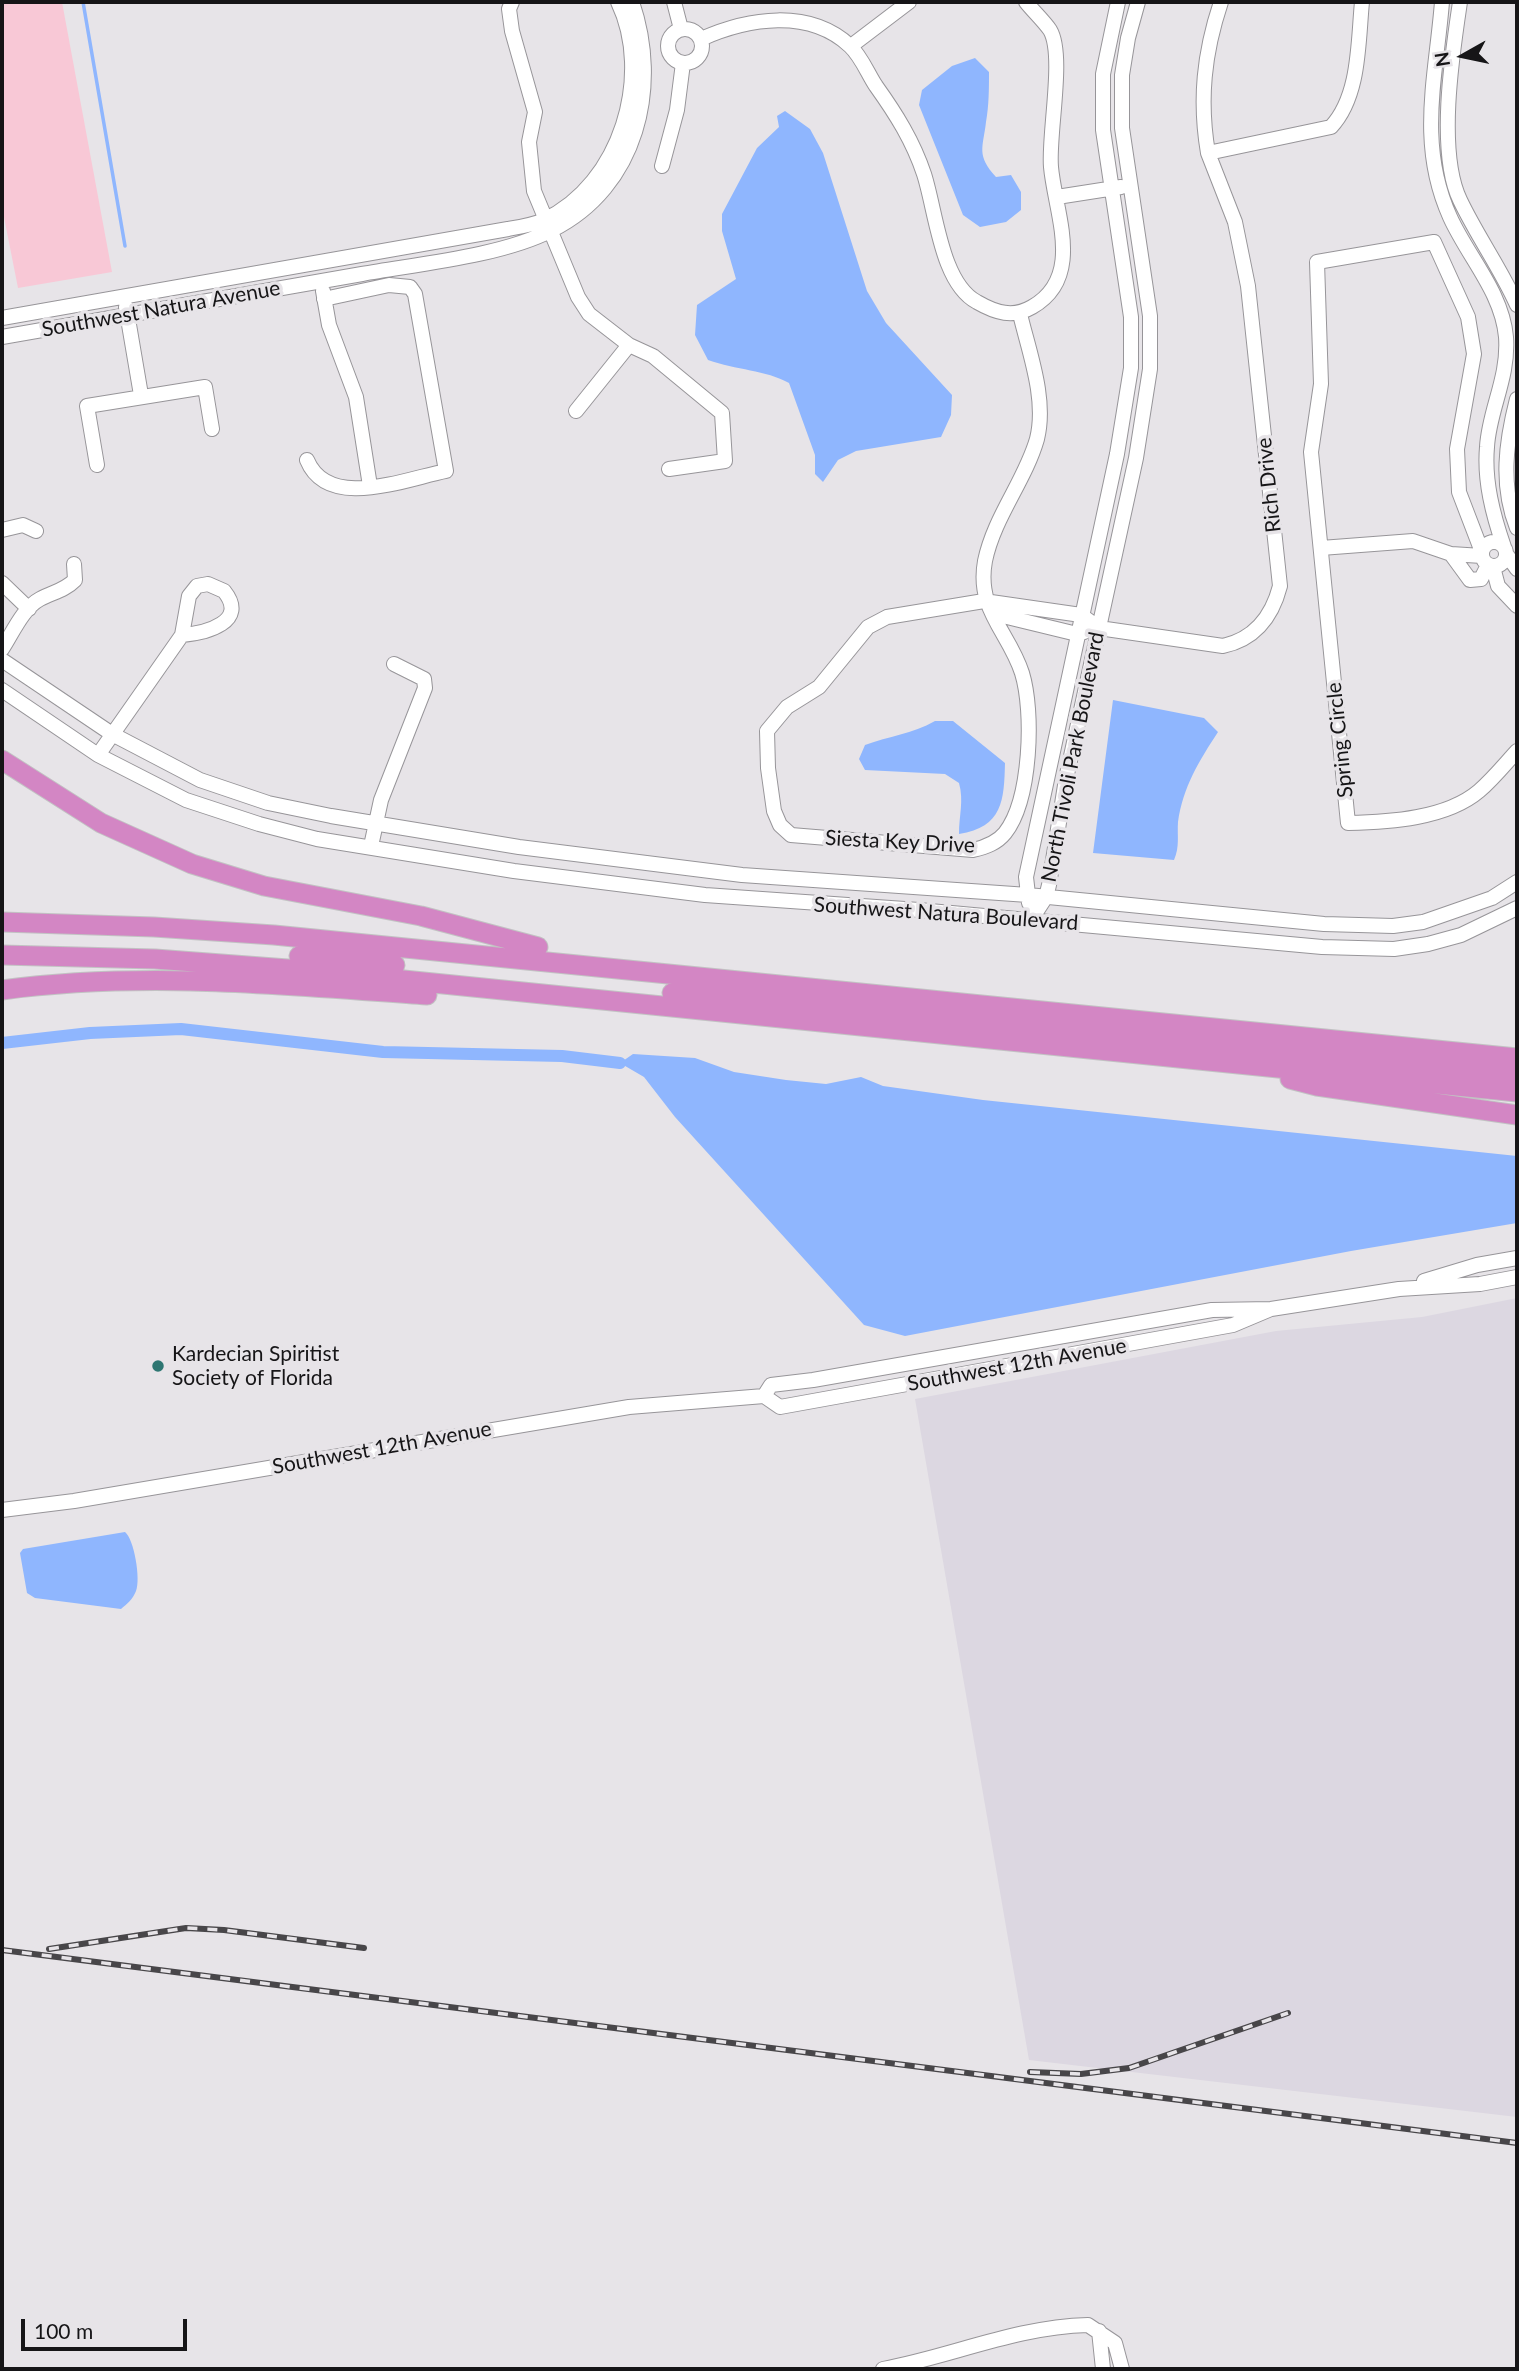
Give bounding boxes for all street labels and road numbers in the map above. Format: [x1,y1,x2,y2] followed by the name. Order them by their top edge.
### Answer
[40,276,282,342] street label: Southwest Natura Avenue
[1251,436,1287,534] street label: Rich Drive
[1036,630,1110,884] street label: North Tivoli Park Boulevard
[1321,681,1359,799] street label: Spring Circle
[824,825,976,859] street label: Siesta Key Drive
[813,892,1079,936] street label: Southwest Natura Boulevard
[905,1333,1129,1397] street label: Southwest 12th Avenue
[270,1416,494,1480] street label: Southwest 12th Avenue

